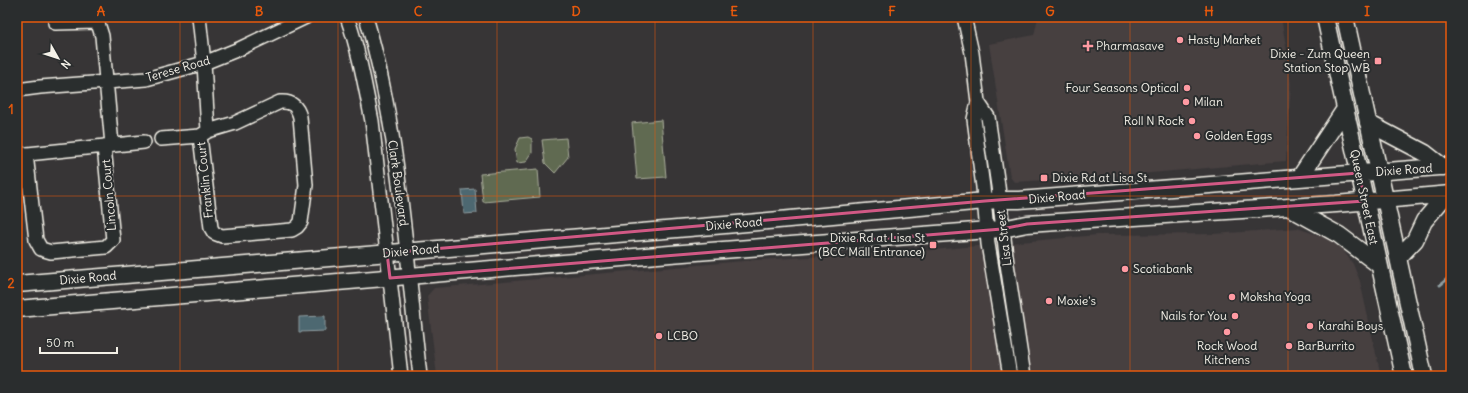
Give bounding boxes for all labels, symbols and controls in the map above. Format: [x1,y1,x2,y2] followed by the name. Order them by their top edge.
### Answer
[97,3,106,20] text: A
[255,3,264,20] text: B
[414,3,423,20] text: C
[571,3,581,20] text: D
[730,3,738,20] text: E
[888,3,896,20] text: F
[1045,3,1055,20] text: G
[1204,3,1214,20] text: H
[1364,3,1370,20] text: I
[1188,32,1261,47] place label: Hasty Market
[1175,35,1185,45] marker: Hasty Market
[38,38,78,78] north arrow
[1096,38,1164,53] place label: Pharmasave
[1083,41,1093,51] marker: Pharmasave
[1270,46,1370,75] place label: Dixie - Zum Queen Station Stop WB
[144,52,212,85] street label: Terese Road
[1373,56,1383,66] marker: Dixie - Zum Queen Station Stop WB
[58,57,74,72] text: N
[1065,80,1179,95] place label: Four Seasons Optical
[1182,83,1192,93] marker: Four Seasons Optical
[1194,94,1223,109] place label: Milan
[1181,97,1191,107] marker: Milan
[8,101,14,118] text: 1
[1124,113,1184,128] place label: Roll N Rock
[1187,116,1197,126] marker: Roll N Rock
[1205,128,1272,143] place label: Golden Eggs
[1192,131,1202,141] marker: Golden Eggs
[385,139,412,227] street label: Clark Boulevard
[193,141,216,219] street label: Franklin Court
[1347,148,1382,246] street label: Queen Street East
[98,159,119,231] street label: Lincoln Court
[1375,160,1433,179] street label: Dixie Road
[1052,170,1147,185] place label: Dixie Rd at Lisa St
[1039,173,1049,183] marker: Dixie Rd at Lisa St
[1028,187,1086,206] street label: Dixie Road
[993,209,1014,267] street label: Lisa Street
[705,214,763,233] street label: Dixie Road
[818,230,925,259] place label: Dixie Rd at Lisa St (BCC Mall Entrance)
[928,240,938,250] marker: Dixie Rd at Lisa St (BCC Mall Entrance)
[382,241,440,260] street label: Dixie Road
[1133,261,1192,276] place label: Scotiabank
[1120,264,1130,274] marker: Scotiabank
[59,268,117,287] street label: Dixie Road
[7,275,15,292] text: 2
[1240,289,1311,304] place label: Moksha Yoga
[1227,292,1237,302] marker: Moksha Yoga
[1057,293,1096,308] place label: Moxie's
[1044,296,1054,306] marker: Moxie's
[1160,308,1227,323] place label: Nails for You
[1230,311,1240,321] marker: Nails for You
[1318,318,1383,333] place label: Karahi Boys
[1305,321,1315,331] marker: Karahi Boys
[1222,327,1232,337] marker: Rock Wood Kitchens
[667,328,698,343] place label: LCBO
[40,329,117,355] scale bar
[654,331,664,341] marker: LCBO
[46,335,75,350] text: 50 m
[1197,338,1257,367] place label: Rock Wood Kitchens
[1297,338,1355,353] place label: BarBurrito
[1284,341,1294,351] marker: BarBurrito

